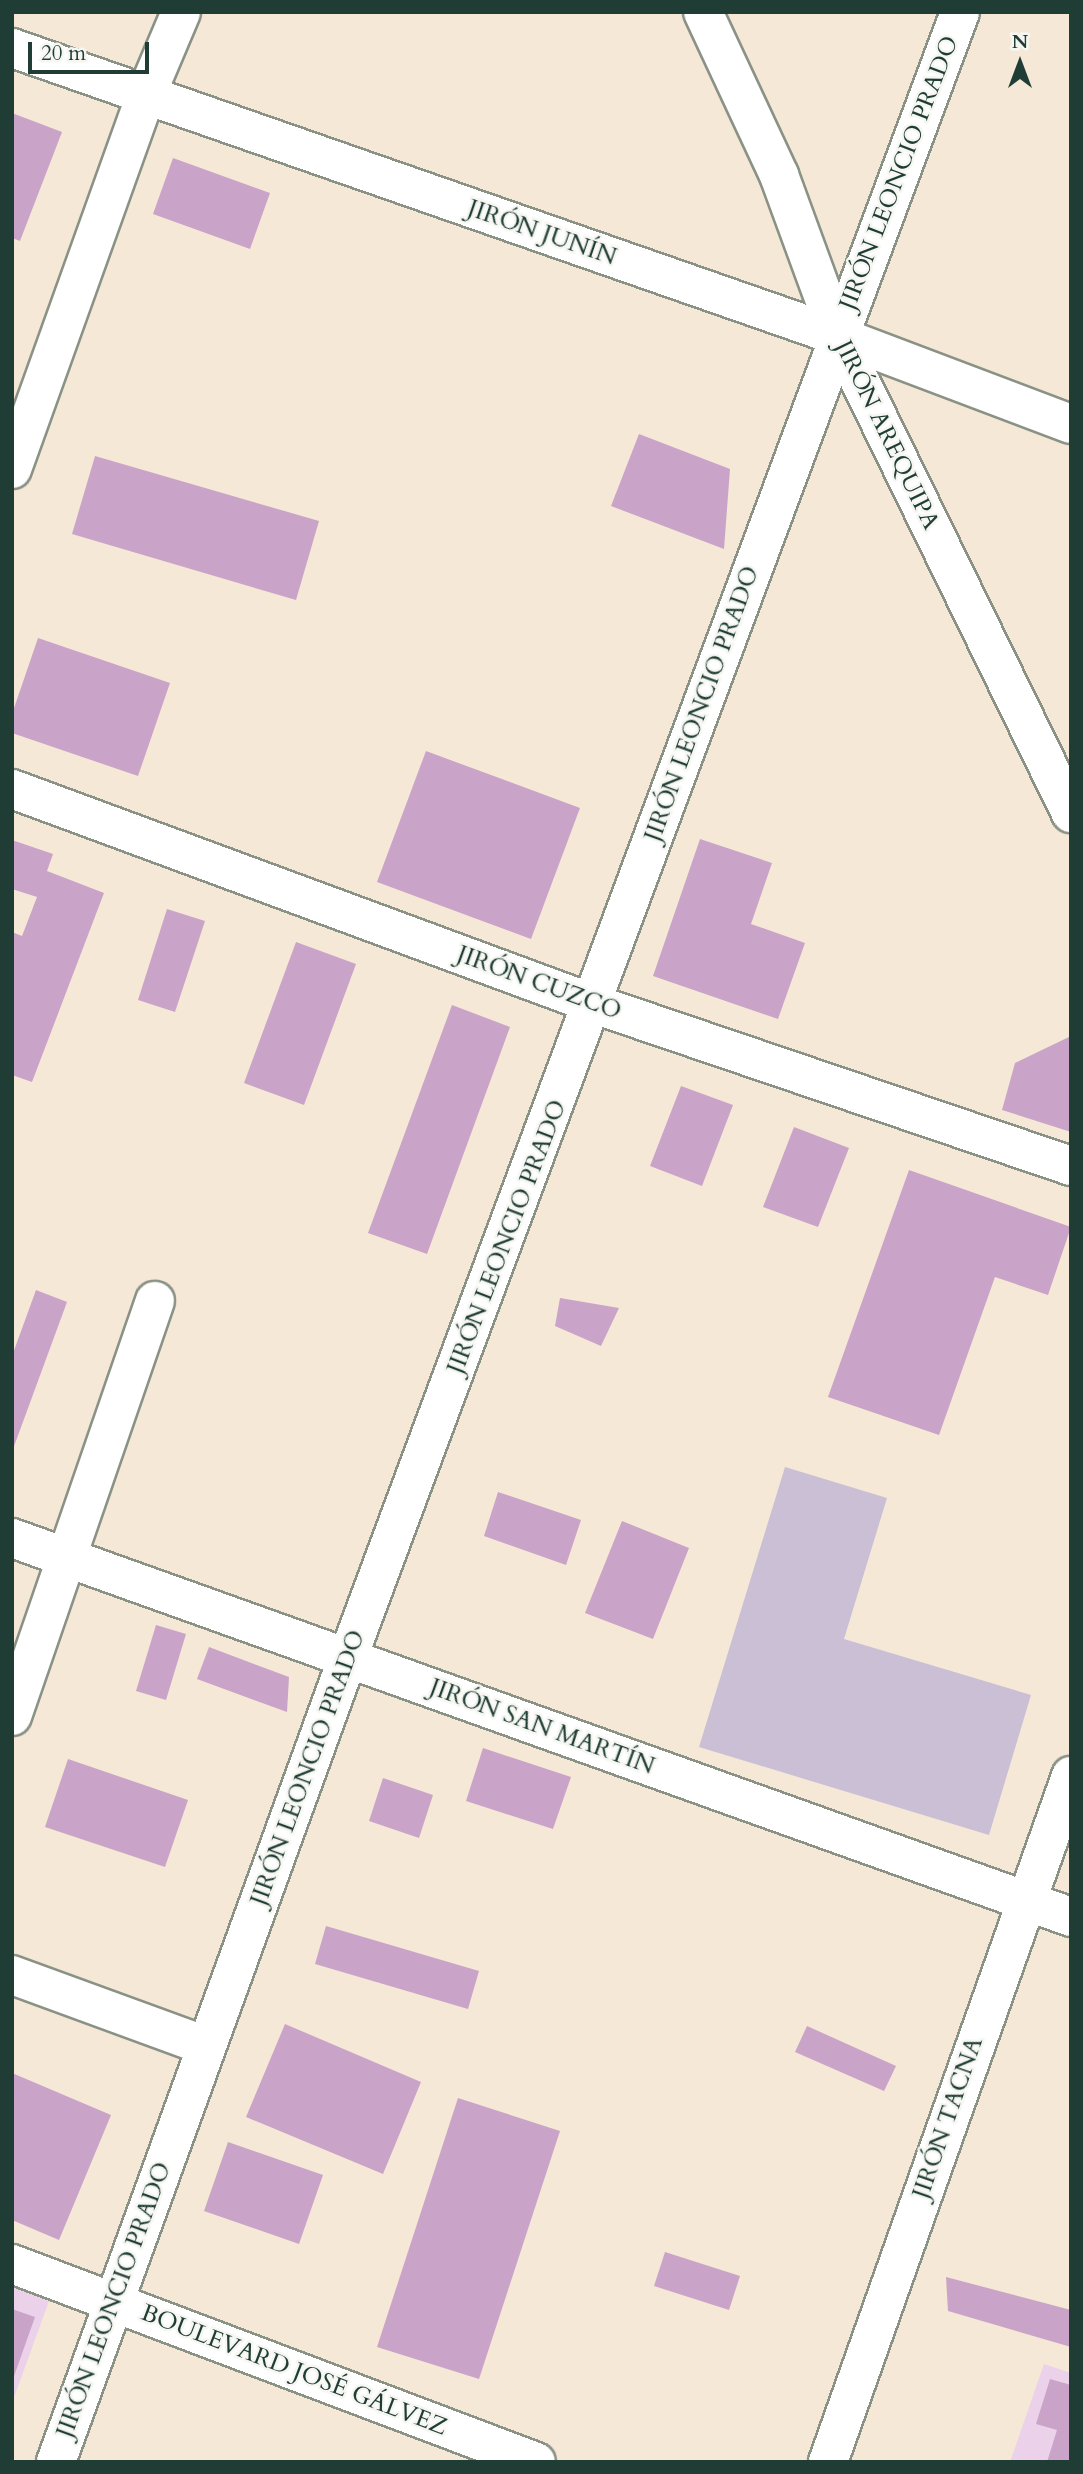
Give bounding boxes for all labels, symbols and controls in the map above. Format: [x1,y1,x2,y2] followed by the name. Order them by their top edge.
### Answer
[32,28,152,72] scale bar
[985,28,1055,98] north arrow
[1012,29,1028,55] text: N
[833,32,965,314] street label: JIRÓN LEONCIO PRADO
[41,39,86,68] text: 20 m
[464,194,620,272] street label: JIRÓN JUNÍN
[829,336,945,534] street label: JIRÓN AREQUIPA
[639,562,765,846] street label: JIRÓN LEONCIO PRADO
[453,940,625,1026] street label: JIRÓN CUZCO
[441,1096,573,1378] street label: JIRÓN LEONCIO PRADO
[245,1626,371,1910] street label: JIRÓN LEONCIO PRADO
[426,1673,658,1781] street label: JIRÓN SAN MARTÍN
[907,2033,989,2203] street label: JIRÓN TACNA
[51,2158,177,2442] street label: JIRÓN LEONCIO PRADO
[137,2298,451,2442] street label: BOULEVARD JOSÉ GÁLVEZ

